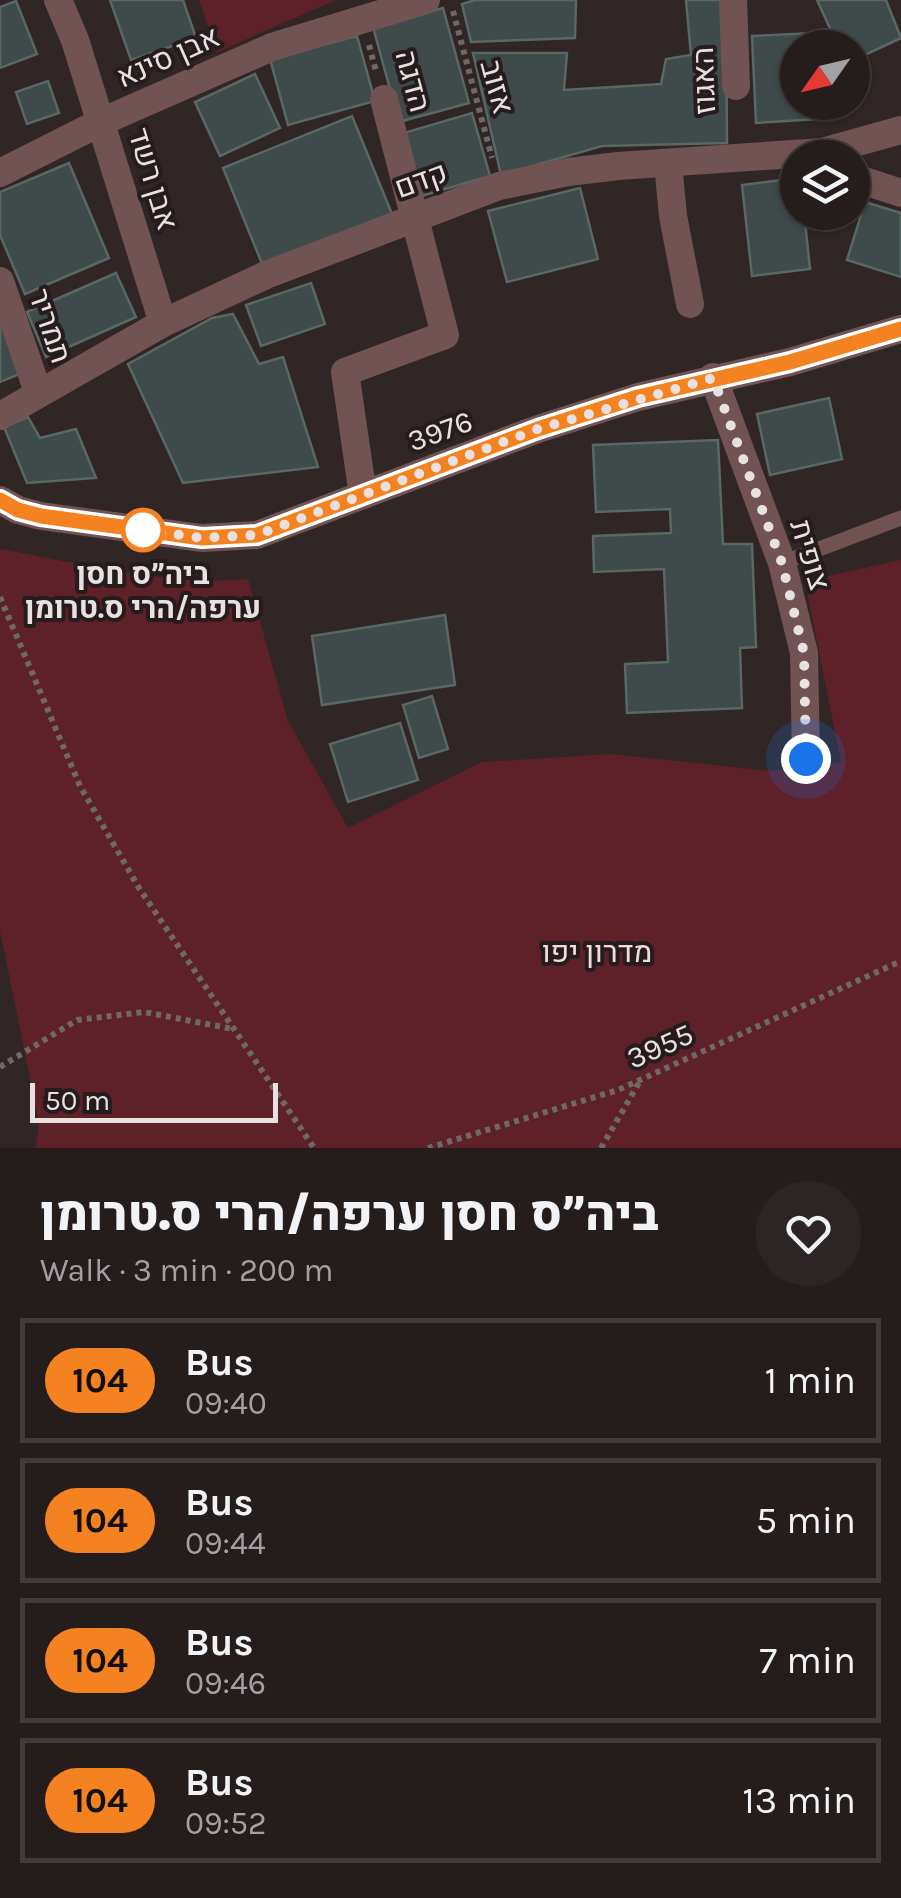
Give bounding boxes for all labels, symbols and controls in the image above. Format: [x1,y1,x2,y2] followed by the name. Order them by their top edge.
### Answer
[111,18,225,96] street label: אבן סינא
[780,30,870,120] north arrow
[780,30,870,230] map controls
[388,46,438,116] street label: הדגה
[685,46,723,116] street label: האגוז
[473,56,521,118] street label: אזוב
[120,124,186,234] street label: אבן רשד
[780,140,870,230] button: layers
[390,154,452,206] street label: קדם
[21,284,79,368] street label: תמריר
[403,403,477,459] street label: 3976
[122,509,164,551] marker: ביה״ס חסן ערפה/הרי ס.טרומן
[782,515,838,595] street label: צופית
[25,556,261,626] place label: ביה״ס חסן ערפה/הרי ס.טרומן
[781,734,831,784] your location
[542,934,652,970] park label: מדרון יפו
[621,1016,699,1076] street label: 3955
[30,1078,278,1122] scale bar
[45,1084,110,1117] text: 50 m
[756,1181,861,1286] button: heart
[40,1186,659,1242] text: ביה״ס חסן ערפה/הרי ס.טרומן
[40,1252,333,1289] text: Walk · 3 min · 200 m
[185,1340,254,1385] text: Bus
[765,1358,856,1403] text: 1 min
[72,1360,128,1401] text: 104
[185,1385,267,1422] text: 09:40
[185,1480,254,1525] text: Bus
[756,1498,856,1543] text: 5 min
[72,1500,128,1541] text: 104
[185,1525,266,1562] text: 09:44
[185,1620,254,1665] text: Bus
[759,1638,856,1683] text: 7 min
[72,1640,128,1681] text: 104
[185,1665,266,1702] text: 09:46
[185,1760,254,1805] text: Bus
[742,1778,856,1823] text: 13 min
[72,1780,128,1821] text: 104
[185,1805,267,1842] text: 09:52

